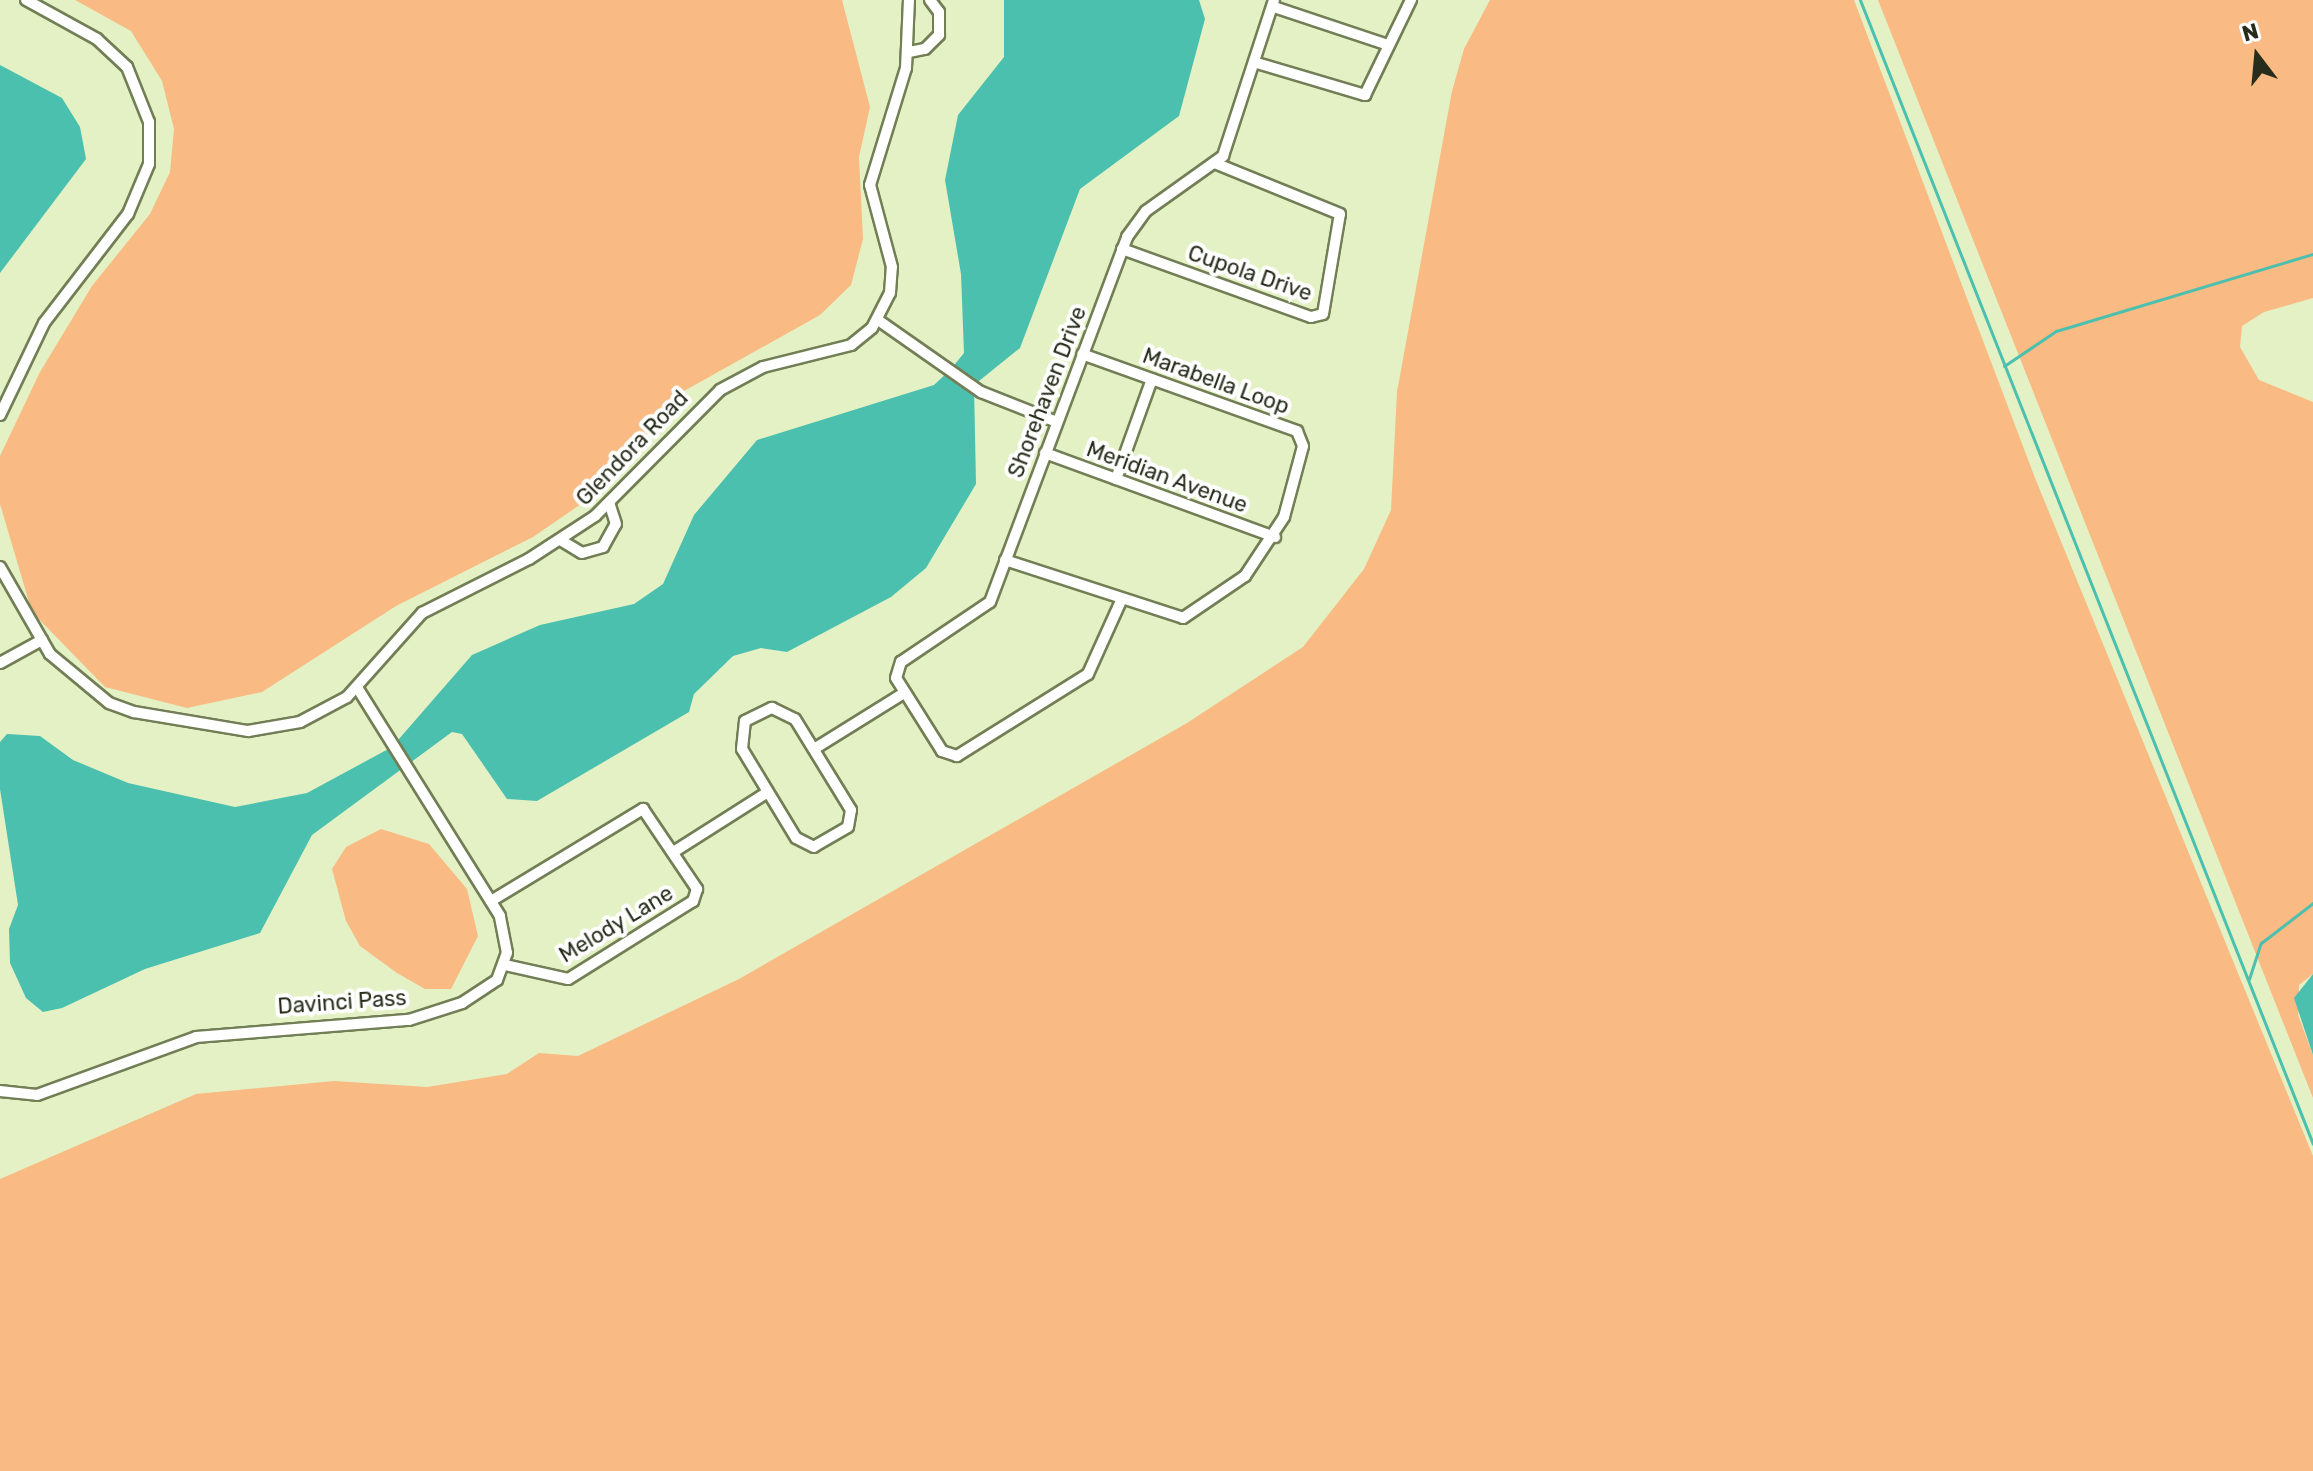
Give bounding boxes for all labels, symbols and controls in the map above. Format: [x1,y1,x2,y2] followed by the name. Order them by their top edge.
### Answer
[2217,16,2297,96] north arrow
[2239,17,2262,48] text: N
[1185,239,1315,307] street label: Cupola Drive
[1002,303,1092,481] street label: Shorehaven Drive
[1139,342,1293,420] street label: Marabella Loop
[571,385,693,511] street label: Glendora Road
[1083,436,1251,518] street label: Meridian Avenue
[554,880,678,968] street label: Melody Lane
[277,984,407,1020] street label: Davinci Pass

